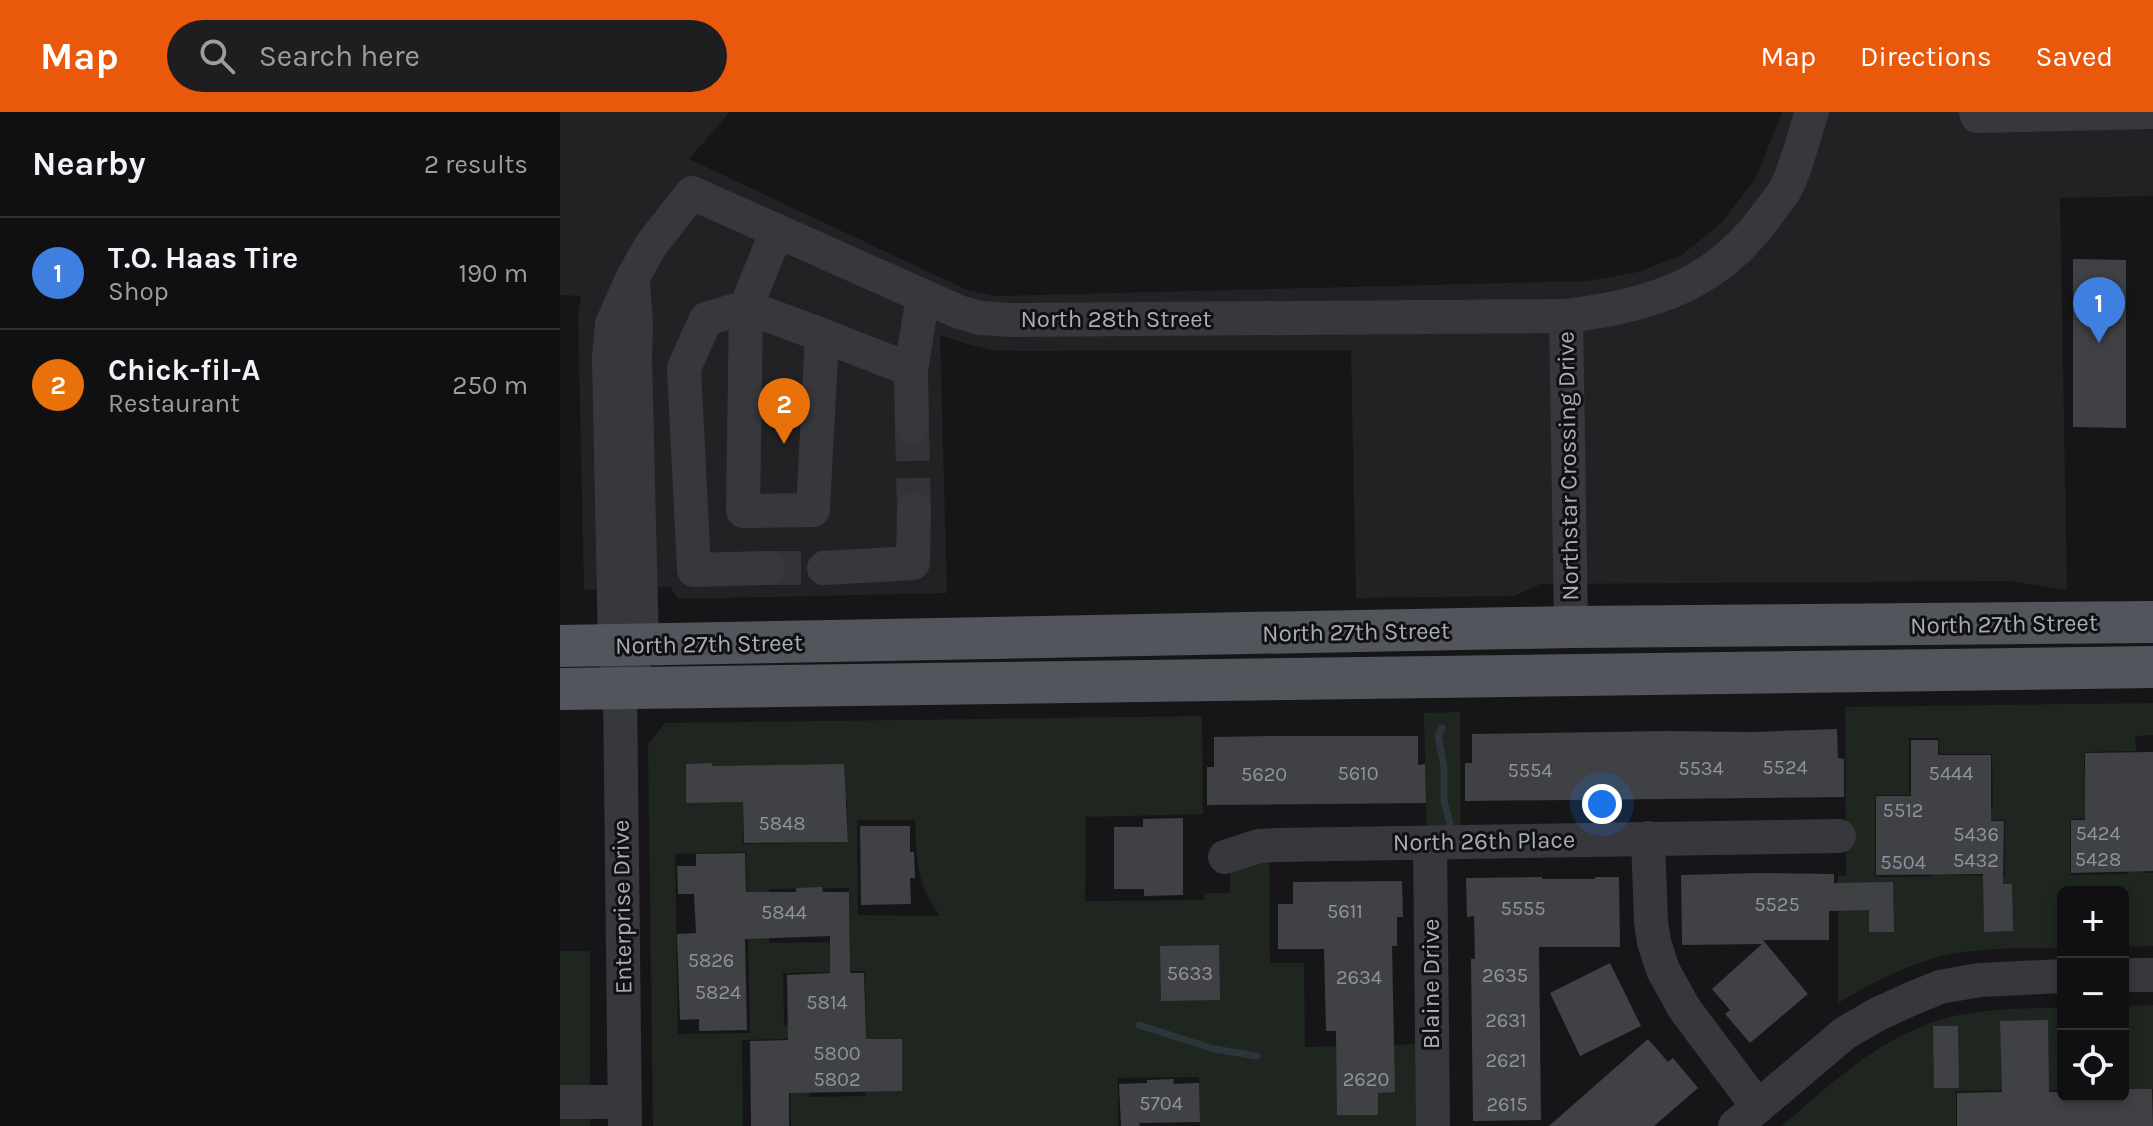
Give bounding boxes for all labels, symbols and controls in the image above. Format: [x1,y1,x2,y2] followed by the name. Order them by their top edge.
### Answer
[167,20,727,92] search box
[40,34,119,79] text: Map
[195,34,239,78] icon: search
[259,38,420,74] text: Search here
[1761,40,1816,73] text: Map
[1860,40,1992,73] text: Directions
[2036,40,2113,73] text: Saved
[32,144,146,184] text: Nearby
[424,149,528,180] text: 2 results
[108,240,298,276] text: T.O. Haas Tire
[53,258,63,289] text: 1
[458,258,528,289] text: 190 m
[108,276,169,307] text: Shop
[2073,277,2125,343] pin: 1
[1020,305,1212,333] street label: North 28th Street
[1552,331,1584,601] street label: Northstar Crossing Drive
[108,352,260,388] text: Chick-fil-A
[50,370,66,401] text: 2
[452,370,528,401] text: 250 m
[758,378,810,444] pin: 2
[108,388,240,419] text: Restaurant
[1910,608,2098,640] street label: North 27th Street
[1262,616,1450,648] street label: North 27th Street
[615,628,803,660] street label: North 27th Street
[1762,756,1808,779] house number: 5524
[1678,757,1724,780] house number: 5534
[1507,759,1553,782] house number: 5554
[1337,762,1379,785] house number: 5610
[1929,762,1973,785] house number: 5444
[1241,763,1287,786] house number: 5620
[1582,784,1622,824] your location
[1883,799,1923,822] house number: 5512
[758,812,806,835] house number: 5848
[606,819,638,995] street label: Enterprise Drive
[2075,822,2121,845] house number: 5424
[1953,823,1999,846] house number: 5436
[1393,825,1575,857] street label: North 26th Place
[2075,848,2121,871] house number: 5428
[1953,849,1999,872] house number: 5432
[1880,851,1926,874] house number: 5504
[2057,886,2129,1102] map controls
[2057,886,2129,958] button: +
[1754,893,1800,916] house number: 5525
[1500,897,1546,920] house number: 5555
[1327,900,1363,923] house number: 5611
[761,901,807,924] house number: 5844
[1417,919,1445,1049] street label: Blaine Drive
[688,949,734,972] house number: 5826
[2057,958,2129,1030] button: −
[1167,962,1213,985] house number: 5633
[1482,964,1528,987] house number: 2635
[1336,966,1382,989] house number: 2634
[695,981,741,1004] house number: 5824
[806,991,848,1014] house number: 5814
[1485,1009,1527,1032] house number: 2631
[2057,1030,2129,1102] button: locate
[813,1042,861,1065] house number: 5800
[1485,1049,1527,1072] house number: 2621
[813,1068,861,1091] house number: 5802
[1343,1068,1389,1091] house number: 2620
[1139,1092,1183,1115] house number: 5704
[1487,1093,1527,1116] house number: 2615

